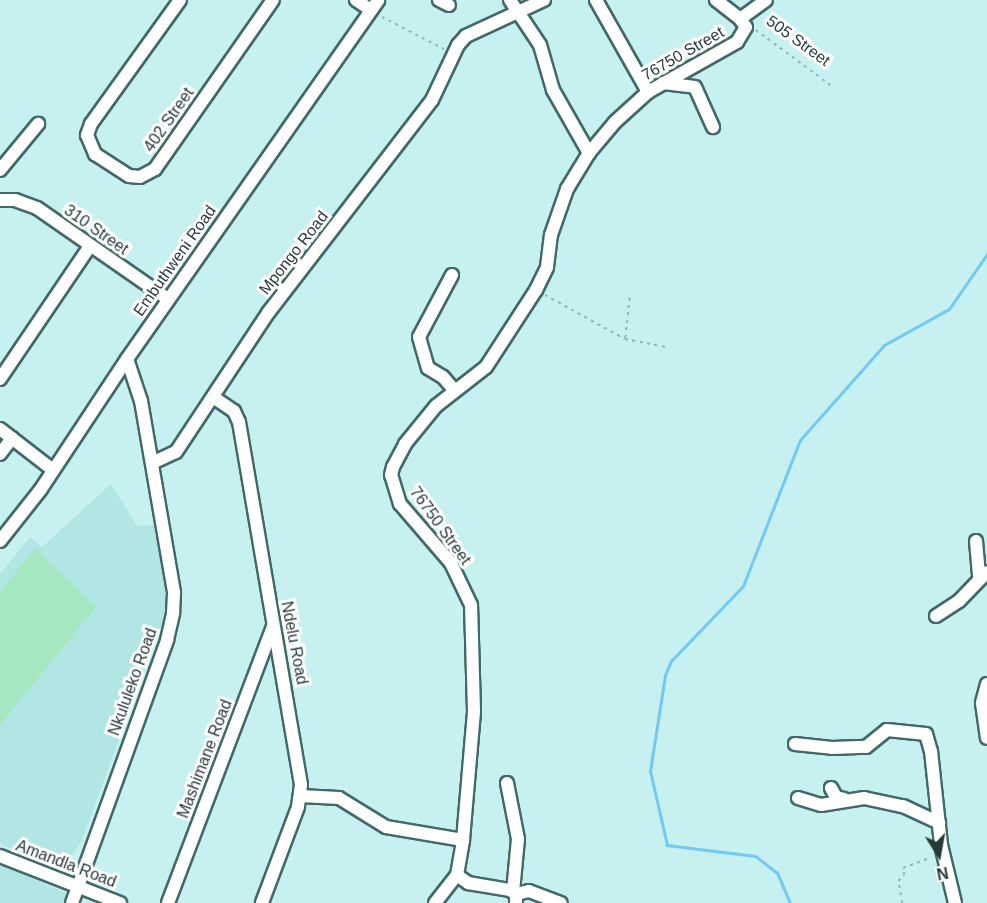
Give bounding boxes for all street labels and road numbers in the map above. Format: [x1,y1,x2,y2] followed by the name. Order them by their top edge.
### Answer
[762,12,834,70] street label: 505 Street
[639,23,727,85] street label: 76750 Street
[140,84,198,156] street label: 402 Street
[60,201,132,259] street label: 310 Street
[130,202,220,320] street label: Embuthweni Road
[255,207,333,299] street label: Mpongo Road
[405,483,475,569] street label: 76750 Street
[277,600,311,686] street label: Ndelu Road
[105,626,161,738] street label: Nkululeko Road
[174,697,236,821] street label: Mashimane Road
[13,836,119,892] street label: Amandla Road

